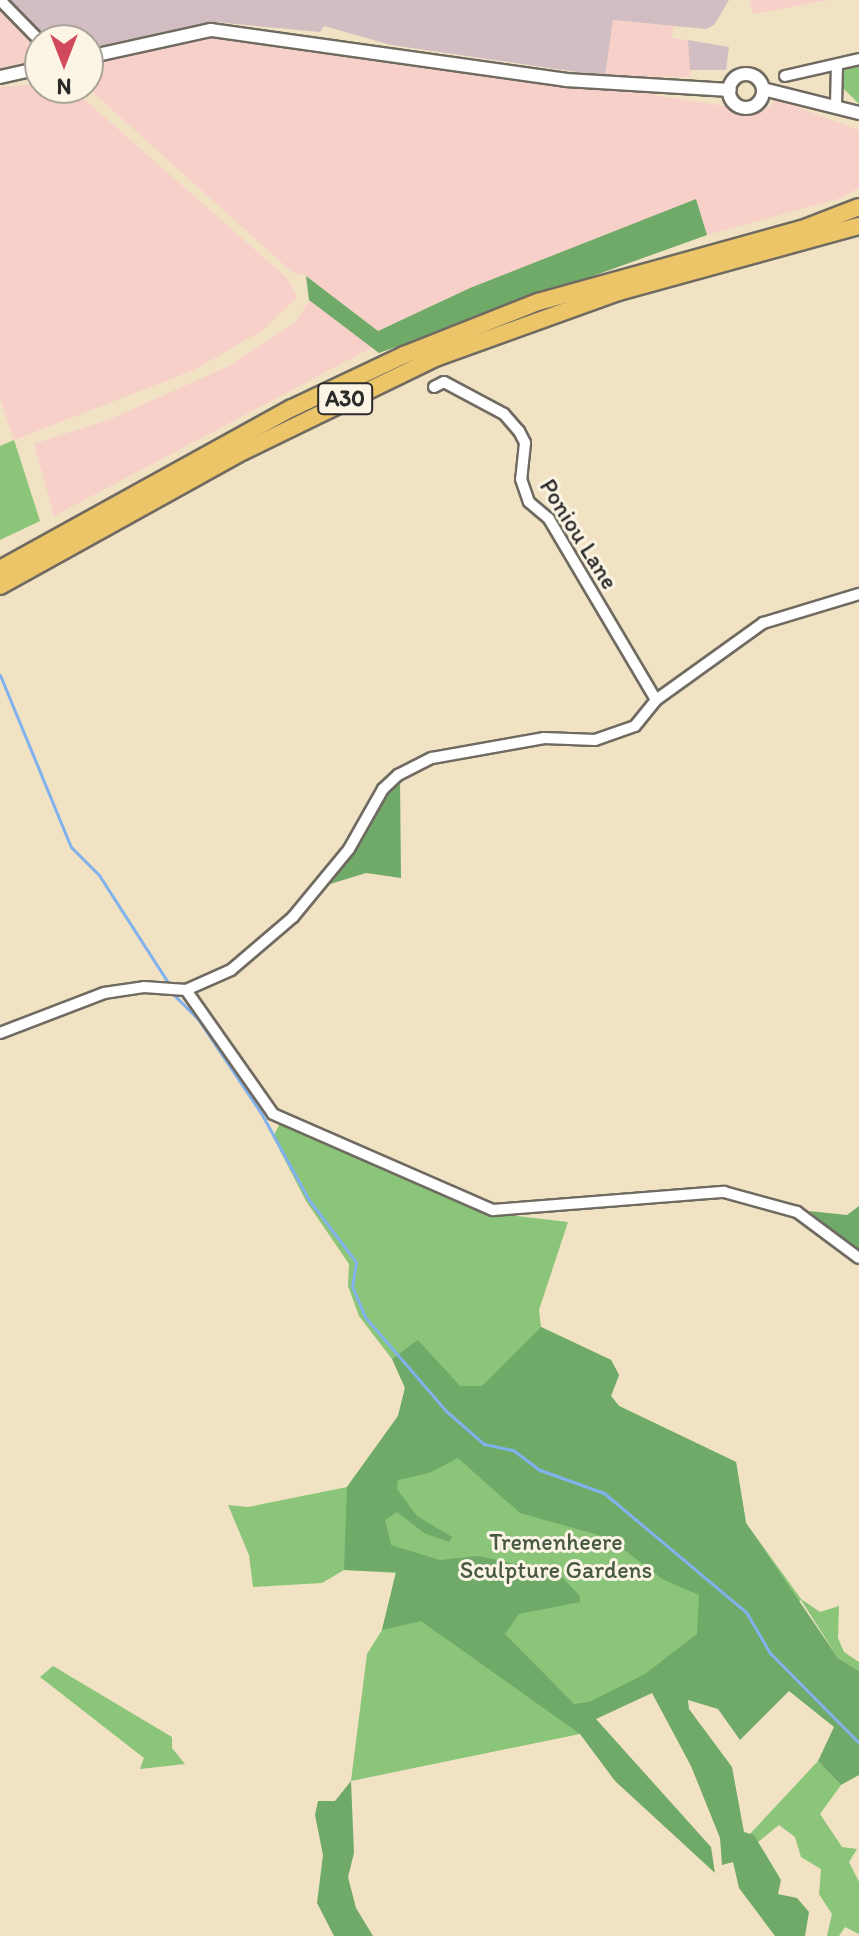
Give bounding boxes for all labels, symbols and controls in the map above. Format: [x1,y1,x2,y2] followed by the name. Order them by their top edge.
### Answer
[24,24,104,104] north arrow
[57,73,71,100] text: N
[317,381,373,417] road number: A30
[534,473,624,595] street label: Poniou Lane
[460,1528,652,1584] park label: Tremenheere Sculpture Gardens

